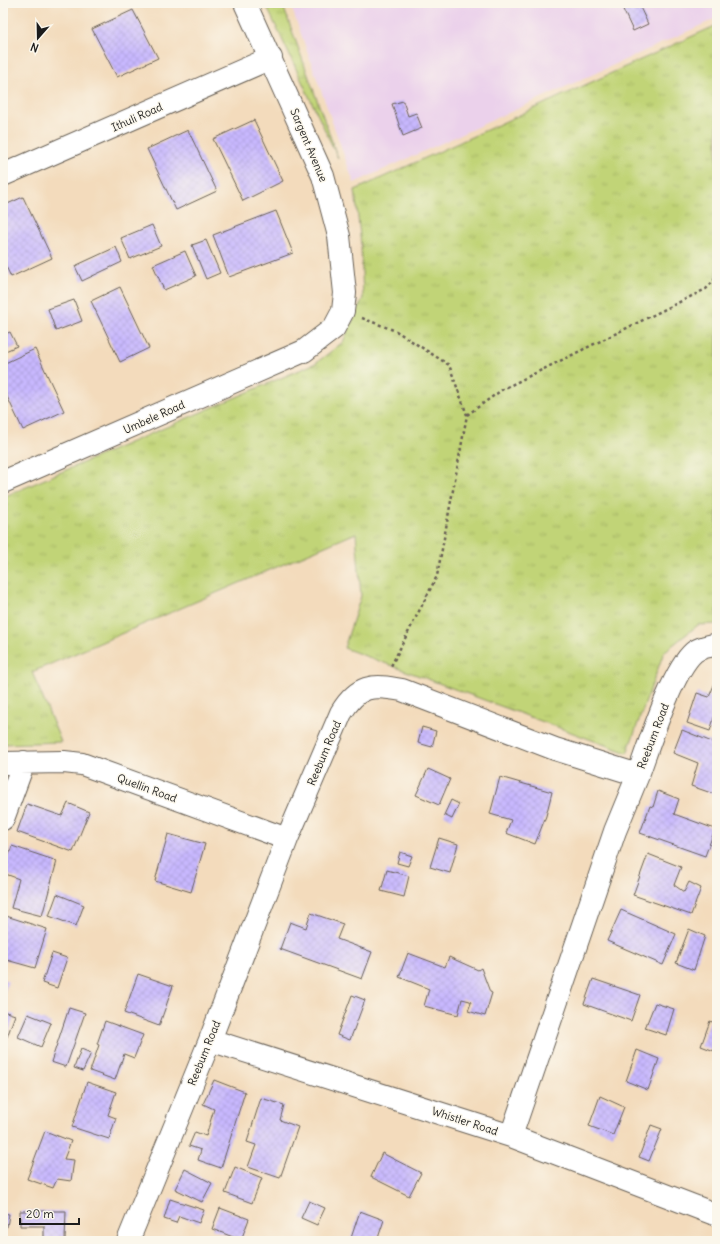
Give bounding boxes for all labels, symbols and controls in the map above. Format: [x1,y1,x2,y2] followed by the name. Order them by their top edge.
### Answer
[18,18,58,58] north arrow
[29,40,41,55] text: N
[109,99,165,134] street label: Ithuli Road
[287,106,331,184] street label: Sargent Avenue
[121,397,187,437] street label: Umbele Road
[634,701,672,771] street label: Reebum Road
[304,718,344,788] street label: Reebum Road
[115,771,179,805] street label: Quellin Road
[185,1018,224,1088] street label: Reebum Road
[430,1104,500,1138] street label: Whistler Road
[20,1200,79,1226] scale bar
[26,1206,54,1221] text: 20 m

